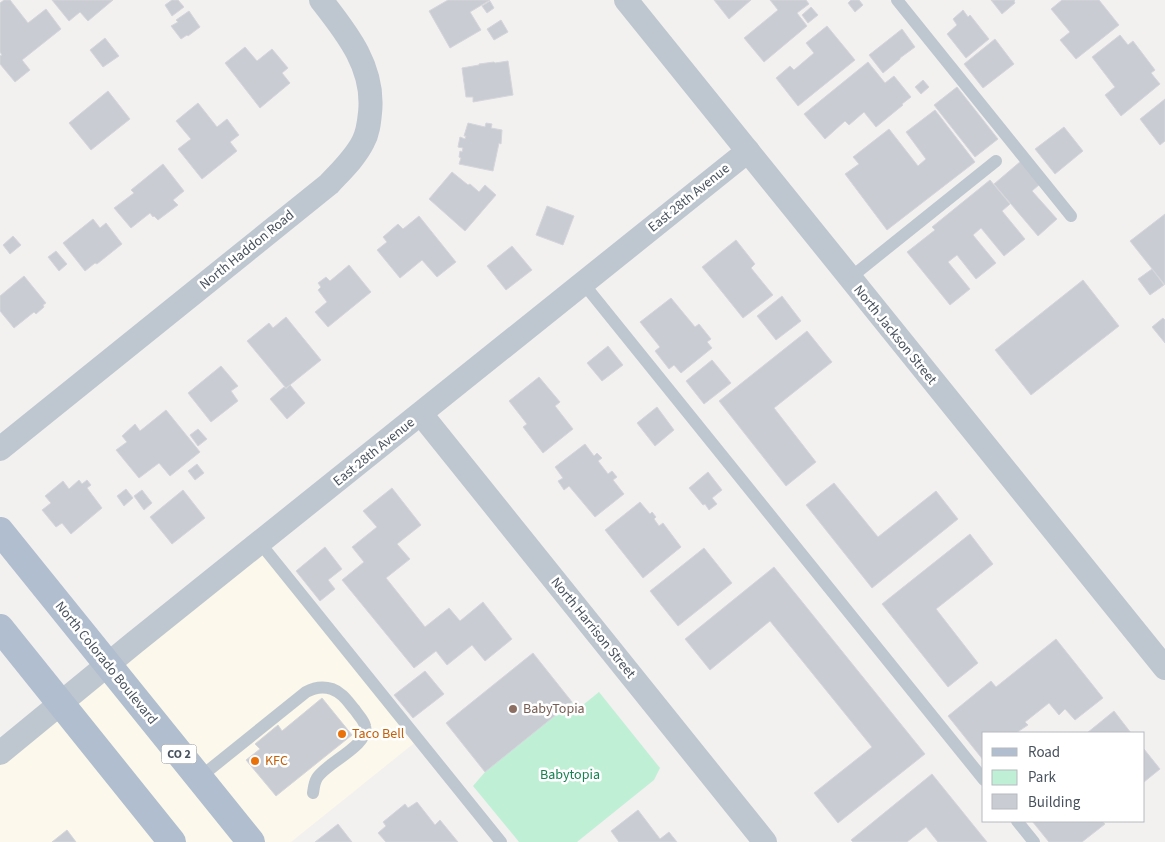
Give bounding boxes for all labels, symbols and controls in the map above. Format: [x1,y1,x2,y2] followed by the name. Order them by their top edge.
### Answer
[644,159,734,237] street label: East 28th Avenue
[195,206,299,294] street label: North Haddon Road
[849,281,942,389] street label: North Jackson Street
[329,413,419,491] street label: East 28th Avenue
[546,573,640,683] street label: North Harrison Street
[50,597,162,729] street label: North Colorado Boulevard
[523,699,585,719] place label: BabyTopia
[507,703,519,715] marker: BabyTopia
[352,724,405,744] place label: Taco Bell
[336,728,348,740] marker: Taco Bell
[982,732,1145,822] legend
[1028,742,1060,763] text: Road
[162,744,196,764] road number: CO 2
[265,751,288,771] place label: KFC
[249,755,261,767] marker: KFC
[540,765,600,785] park label: Babytopia
[1028,767,1057,788] text: Park
[1028,792,1081,813] text: Building

